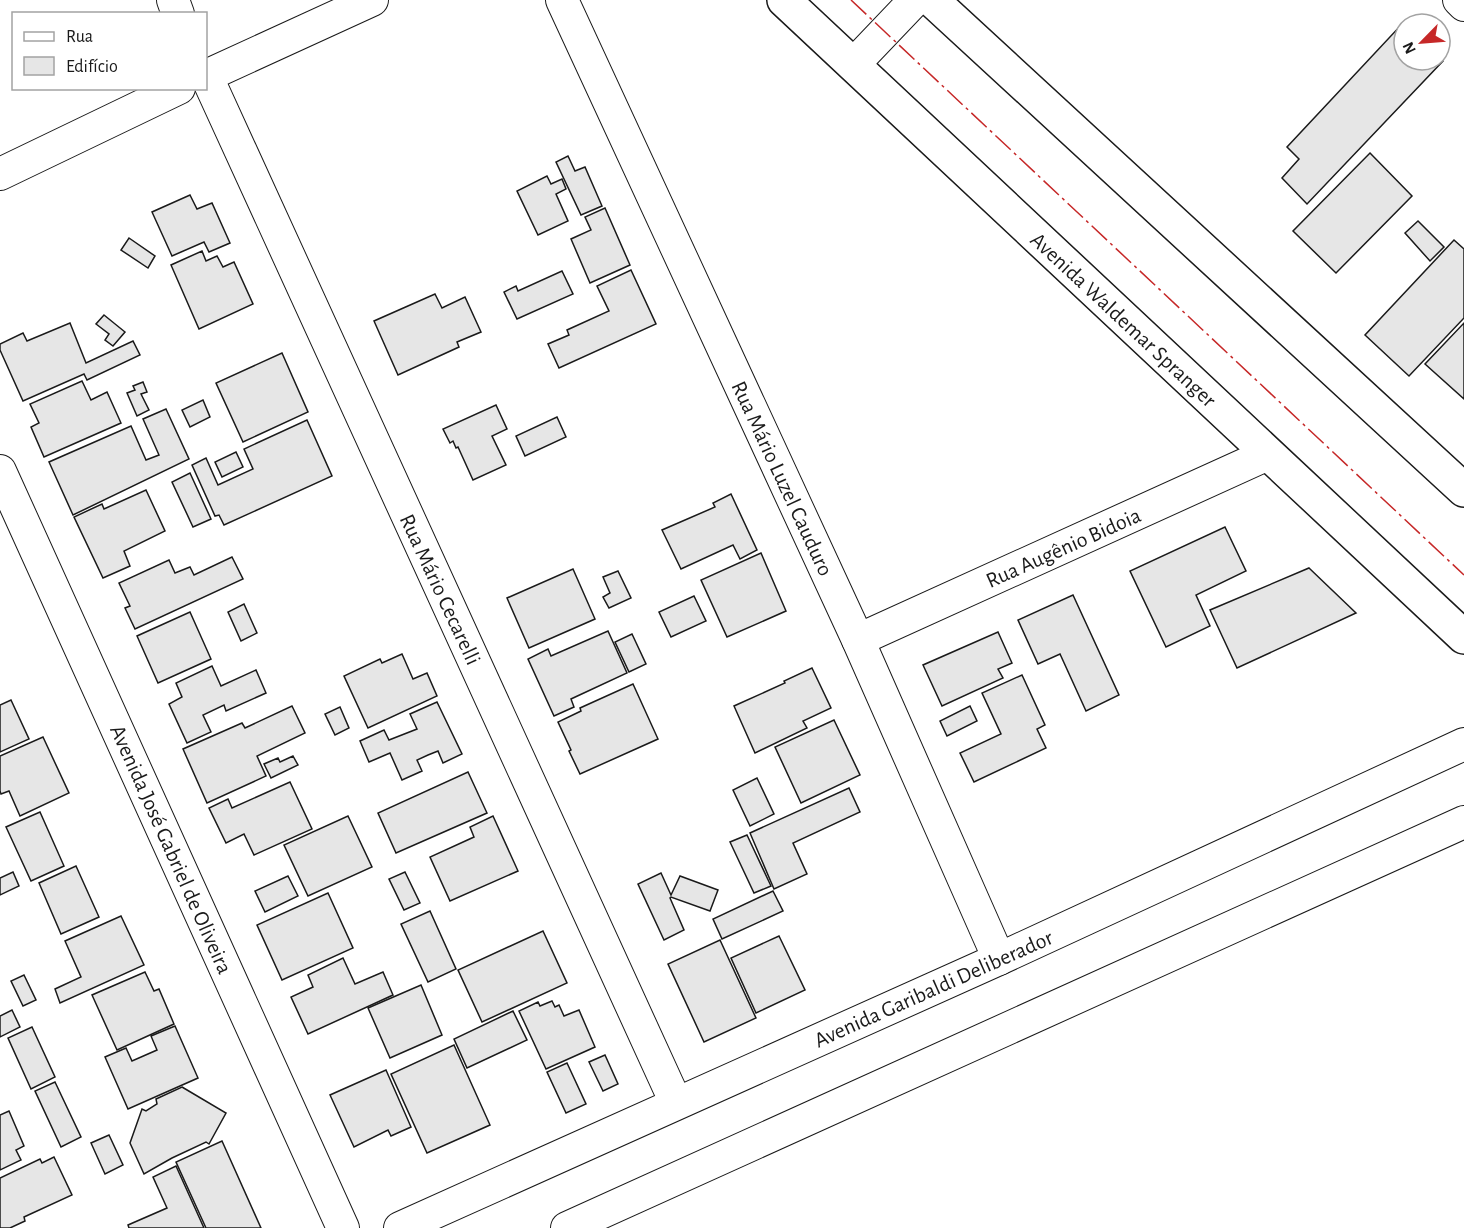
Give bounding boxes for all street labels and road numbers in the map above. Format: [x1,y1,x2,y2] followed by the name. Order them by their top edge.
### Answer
[1026,228,1220,411] street label: Avenida Waldemar Spranger
[727,378,837,579] street label: Rua Mário Luzel Cauduro
[983,504,1144,592] street label: Rua Augênio Bidoia
[396,511,485,668] street label: Rua Mário Cecarelli
[106,722,236,977] street label: Avenida José Gabriel de Oliveira
[811,926,1056,1052] street label: Avenida Garibaldi Deliberador

